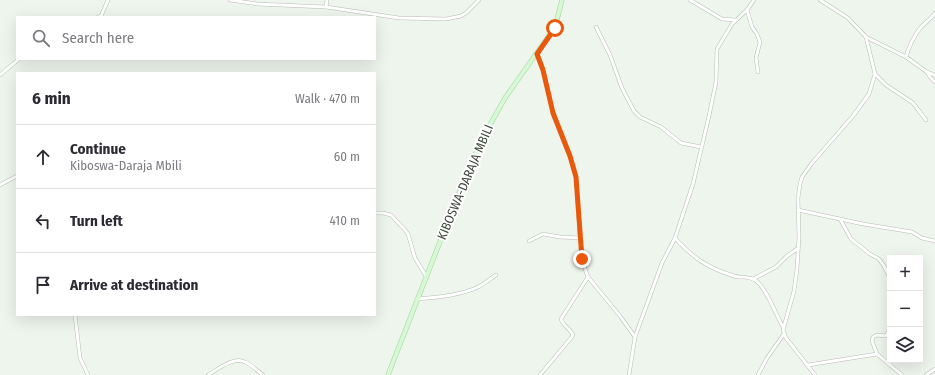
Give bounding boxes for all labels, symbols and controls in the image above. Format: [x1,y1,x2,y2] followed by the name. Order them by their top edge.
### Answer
[16,16,376,60] search box
[546,19,564,37] route start
[30,27,52,49] icon: search
[62,29,134,47] text: Search here
[32,88,71,109] text: 6 min
[295,91,360,106] text: Walk · 470 m
[434,122,496,242] street label: KIBOSWA-DARAJA MBILI
[70,140,126,158] text: Continue
[32,146,54,168] icon: ahead
[334,149,360,164] text: 60 m
[70,158,182,173] text: Kiboswa-Daraja Mbili
[32,210,54,232] icon: left
[70,212,123,230] text: Turn left
[330,213,360,228] text: 410 m
[573,250,591,268] route end
[887,255,923,363] map controls
[887,255,923,291] button: +
[32,274,54,296] icon: arrive
[70,276,198,294] text: Arrive at destination
[887,291,923,327] button: −
[887,327,923,363] button: layers

